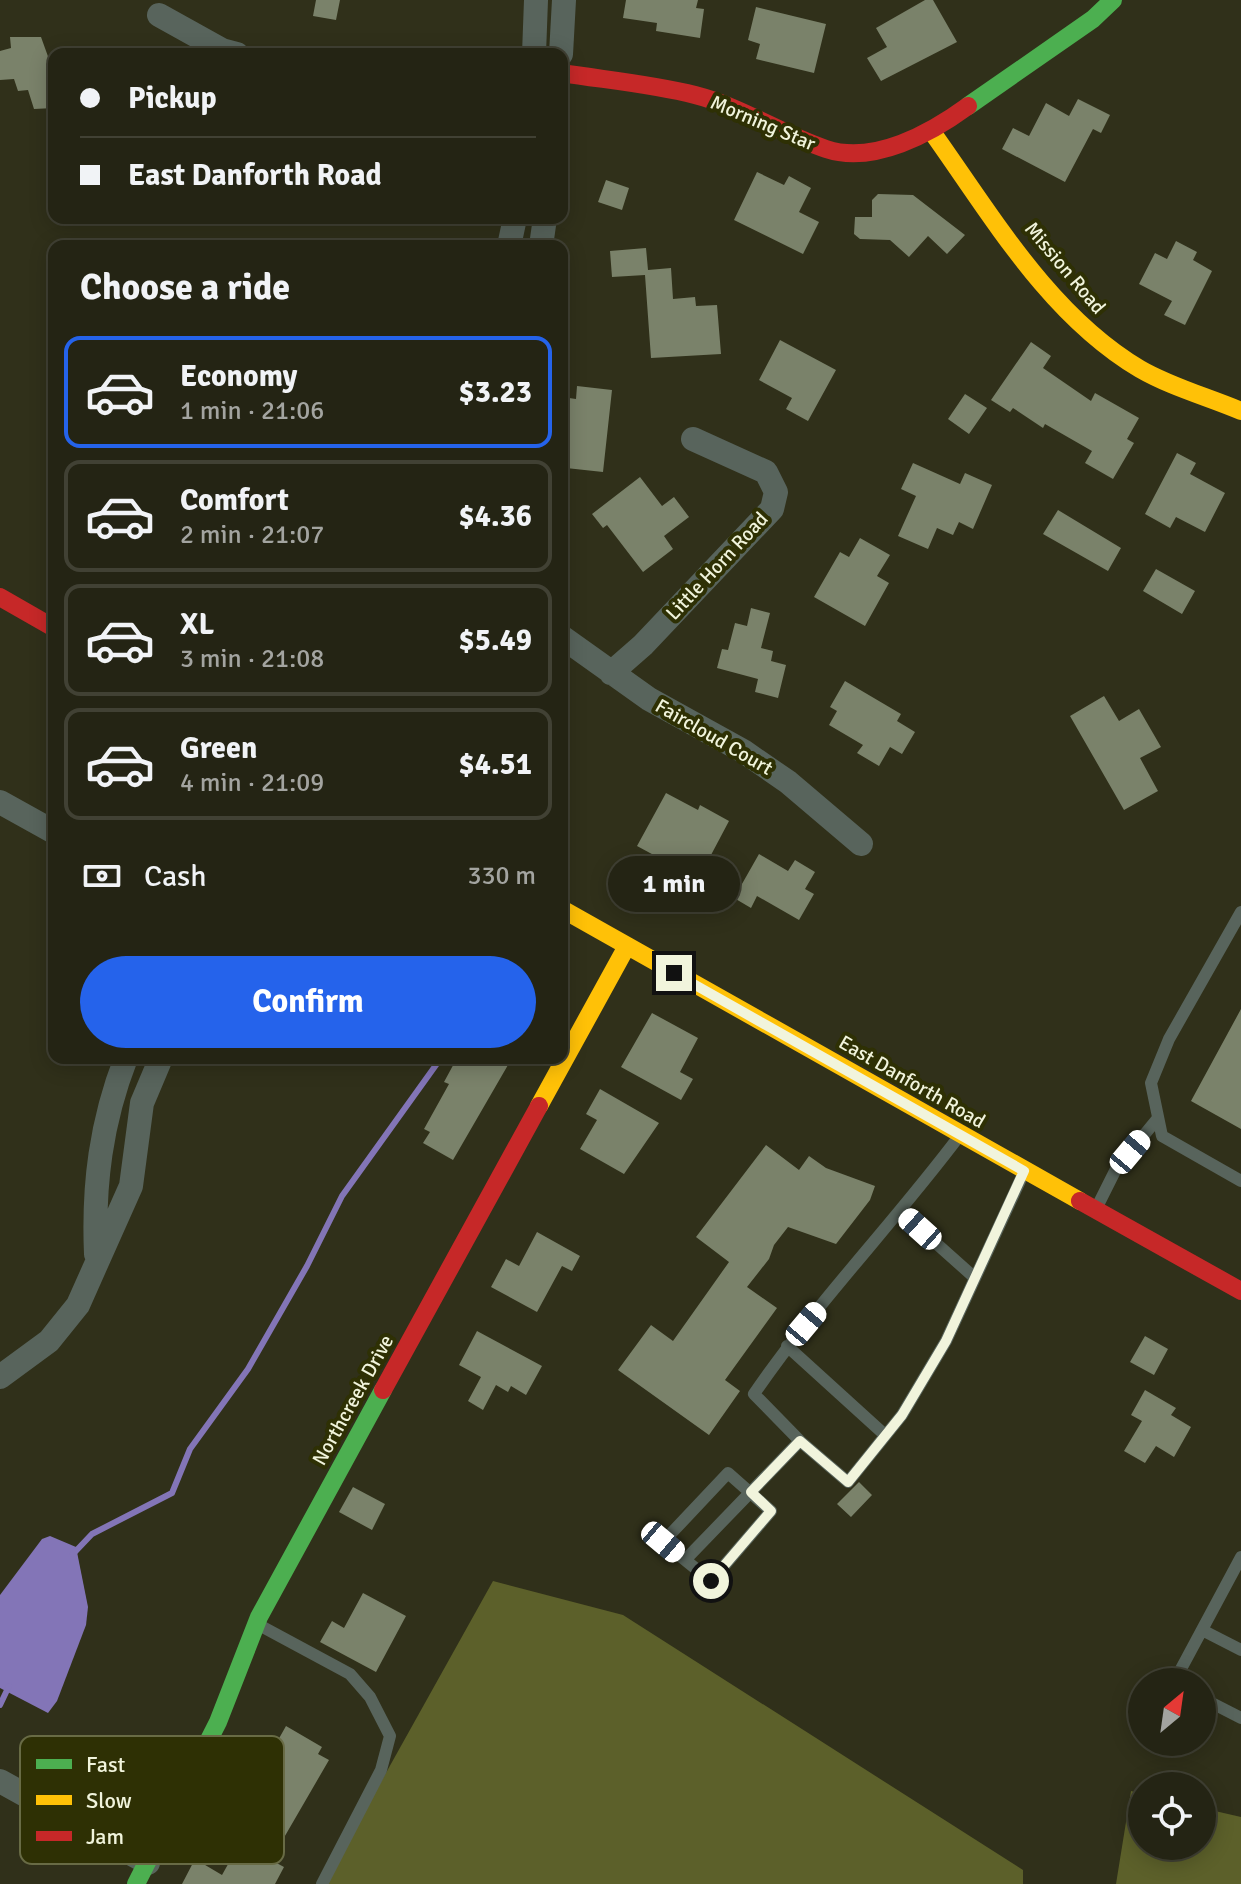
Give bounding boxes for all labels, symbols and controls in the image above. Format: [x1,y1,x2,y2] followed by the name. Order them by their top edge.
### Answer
[128,80,217,117] text: Pickup
[707,90,820,157] street label: Morning Star
[128,157,382,194] text: East Danforth Road
[1019,217,1111,319] street label: Mission Road
[80,265,290,310] text: Choose a ride
[84,356,156,428] icon: car
[180,358,297,395] text: Economy
[459,374,532,411] text: $3.23
[180,395,324,427] text: 1 min · 21:06
[84,480,156,552] icon: car
[180,482,289,519] text: Comfort
[459,498,532,535] text: $4.36
[661,507,773,625] street label: Little Horn Road
[180,519,324,551] text: 2 min · 21:07
[84,604,156,676] icon: car
[180,606,214,643] text: XL
[459,622,532,659] text: $5.49
[180,643,324,675] text: 3 min · 21:08
[651,693,777,781] street label: Faircloud Court
[84,728,156,800] icon: car
[180,730,257,767] text: Green
[459,746,532,783] text: $4.51
[180,767,324,799] text: 4 min · 21:09
[80,854,124,898] icon: cash
[608,857,740,913] callout: 1 min
[144,858,207,895] text: Cash
[467,860,536,892] text: 330 m
[643,868,705,900] text: 1 min
[656,955,692,991] route end
[80,956,536,1048] button: Confirm
[834,1030,990,1134] street label: East Danforth Road
[1105,1126,1155,1178] car
[894,1204,946,1254] car
[781,1298,831,1350] car
[307,1330,399,1470] street label: Northcreek Drive
[637,1517,689,1567] car
[693,1563,729,1599] route start
[1128,1668,1216,1756] north arrow
[1128,1668,1216,1860] map controls
[20,1736,284,1864] legend
[86,1751,126,1778] text: Fast
[1128,1772,1216,1860] button: locate
[86,1787,132,1814] text: Slow
[86,1823,124,1850] text: Jam

